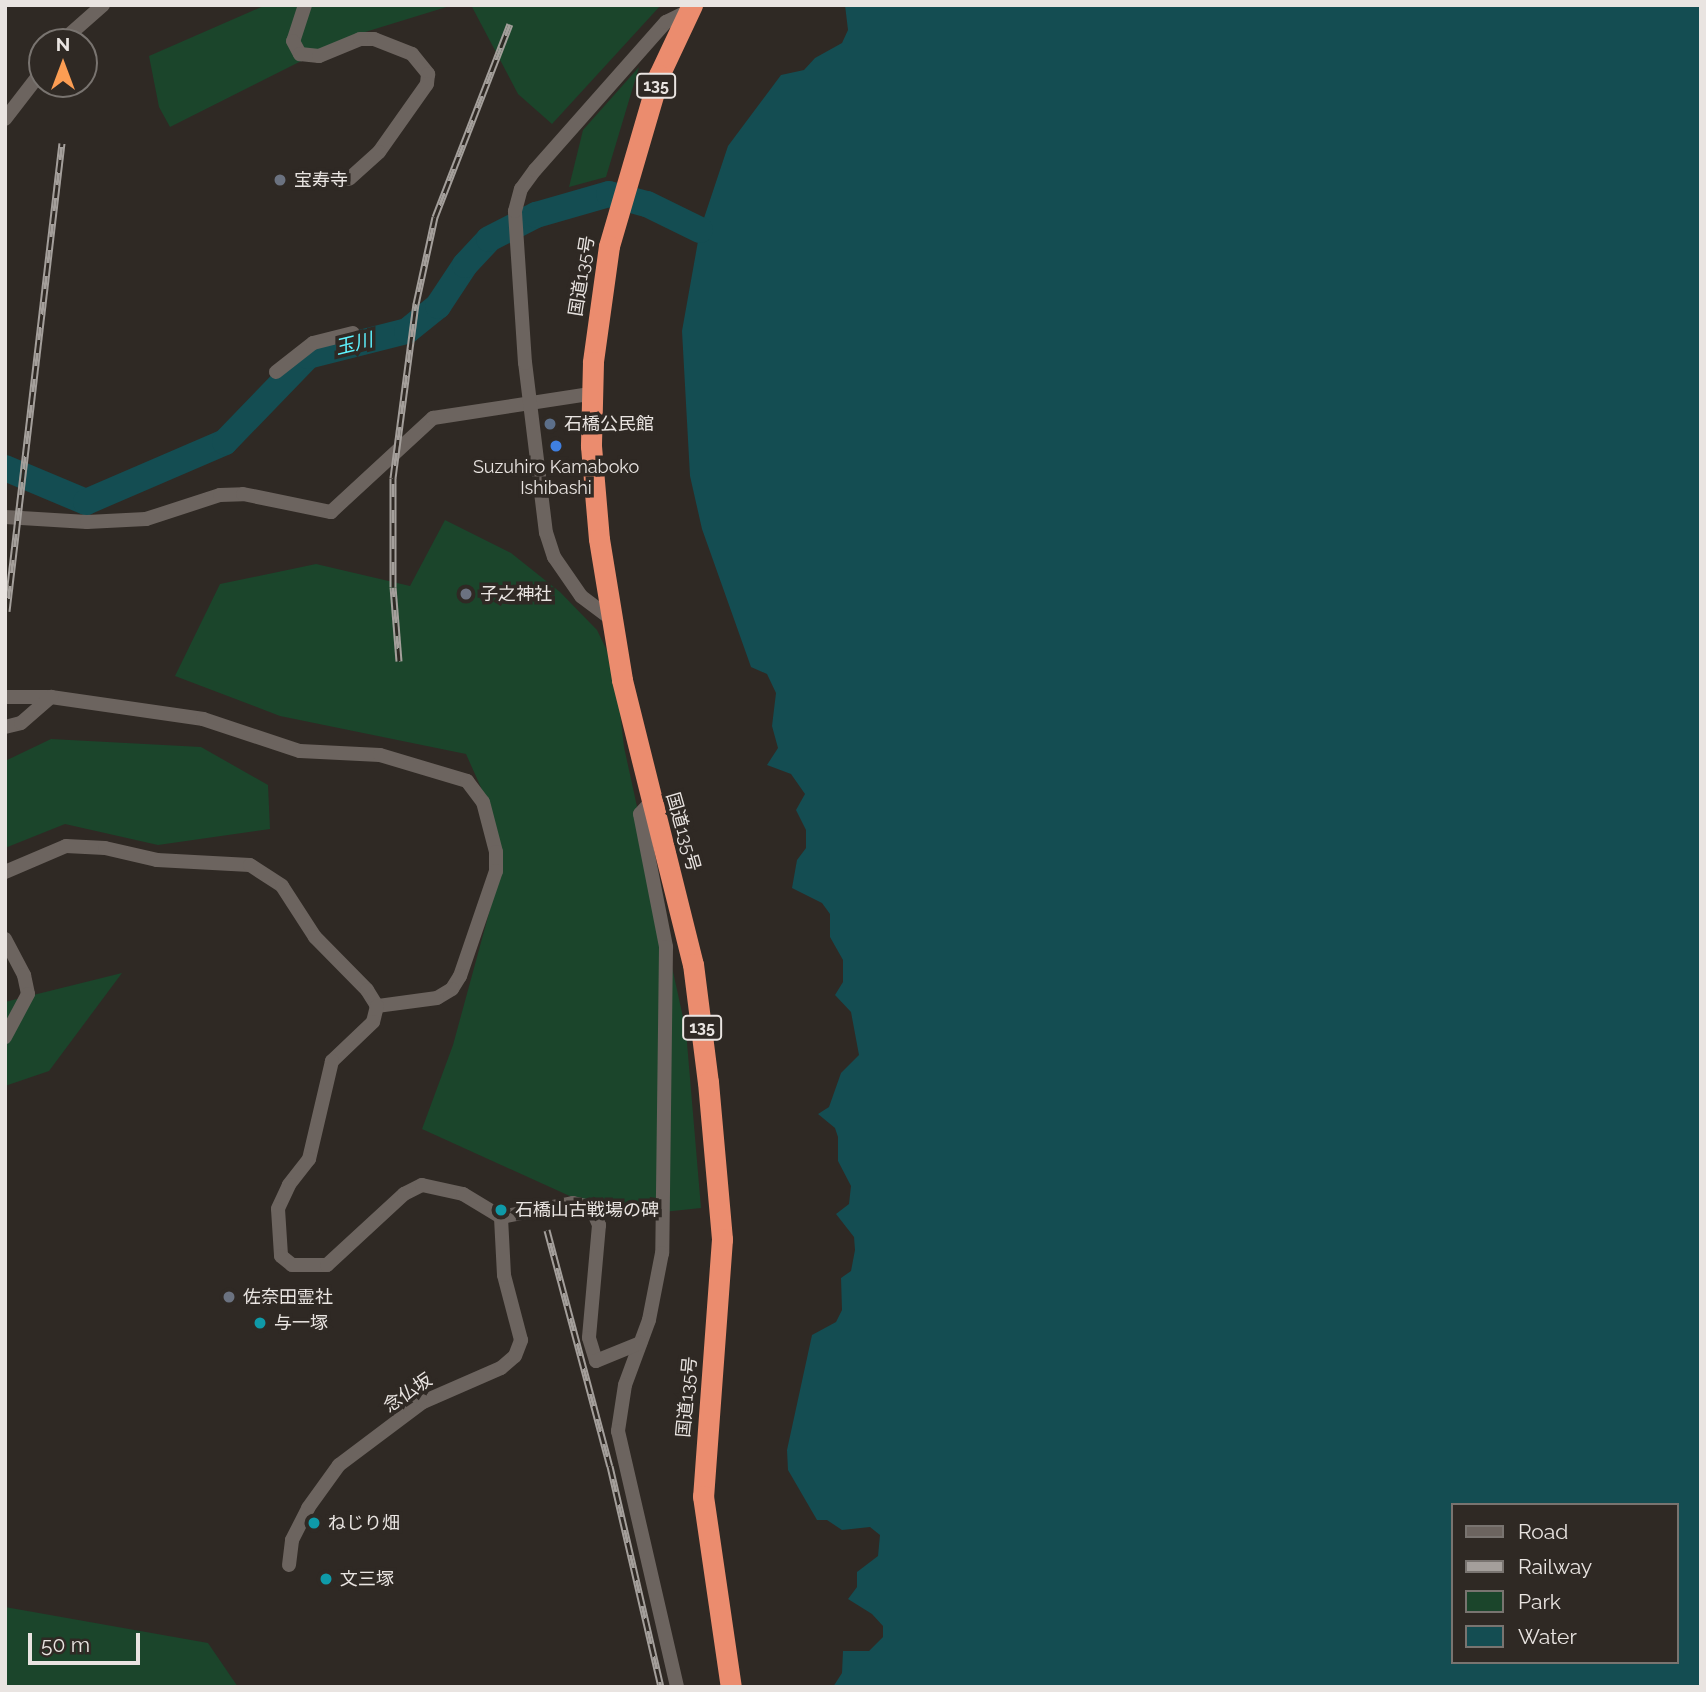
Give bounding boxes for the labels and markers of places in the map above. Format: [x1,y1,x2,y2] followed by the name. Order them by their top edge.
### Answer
[294,169,348,191] place label: 宝寿寺
[272,172,288,188] marker: 宝寿寺
[564,413,654,435] place label: 石橋公民館
[542,416,558,432] marker: 石橋公民館
[548,438,564,454] marker: Suzuhiro Kamaboko Ishibashi
[473,457,639,500] place label: Suzuhiro Kamaboko Ishibashi
[480,583,552,605] place label: 子之神社
[458,586,474,602] marker: 子之神社
[515,1199,659,1221] place label: 石橋山古戦場の碑
[493,1202,509,1218] marker: 石橋山古戦場の碑
[243,1286,333,1308] place label: 佐奈田霊社
[221,1289,237,1305] marker: 佐奈田霊社
[274,1312,328,1334] place label: 与一塚
[252,1315,268,1331] marker: 与一塚
[328,1512,400,1534] place label: ねじり畑
[306,1515,322,1531] marker: ねじり畑
[340,1568,394,1590] place label: 文三塚
[318,1571,334,1587] marker: 文三塚

